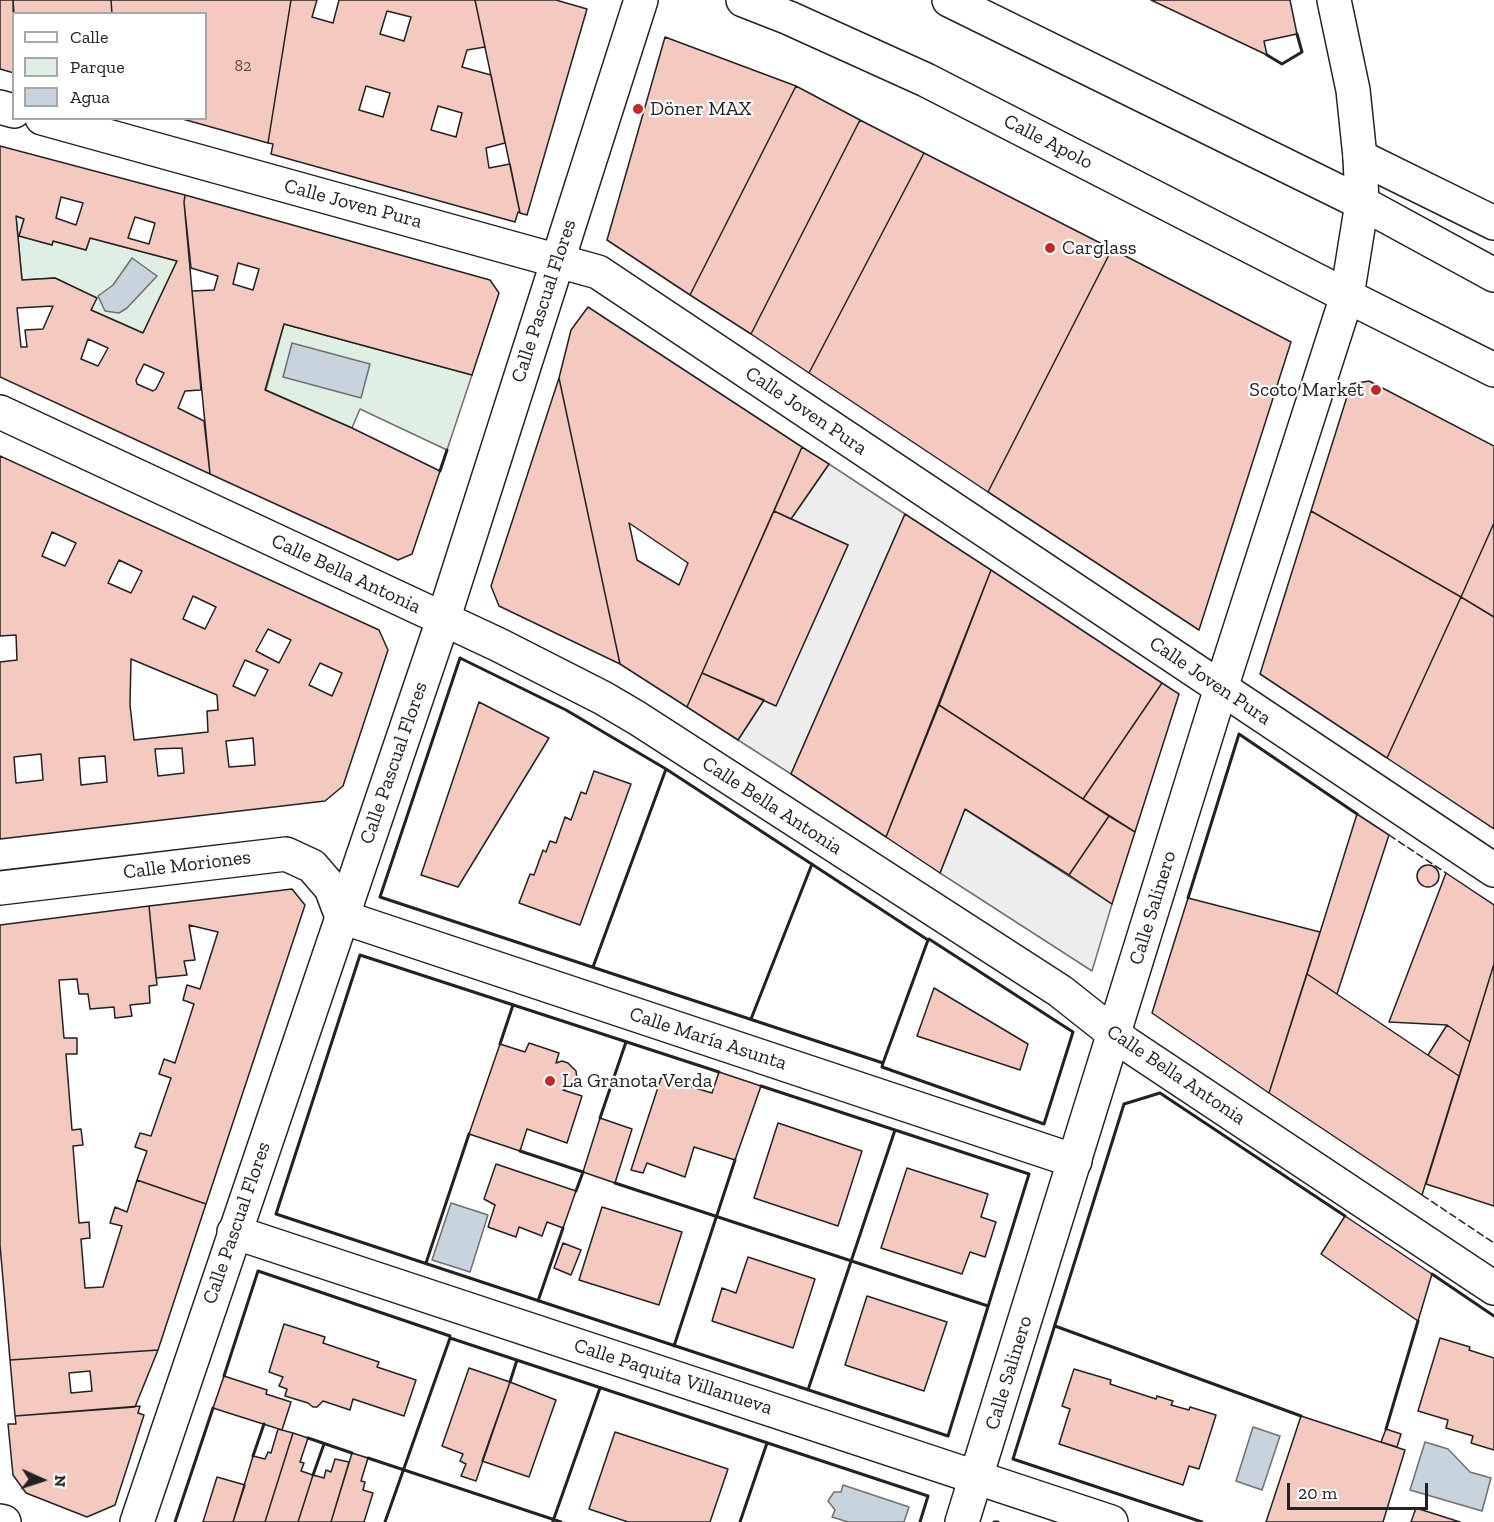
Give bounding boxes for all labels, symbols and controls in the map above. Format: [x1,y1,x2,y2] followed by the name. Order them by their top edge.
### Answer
[12,12,207,120] legend
[70,26,108,48] text: Calle
[70,56,125,78] text: Parque
[235,56,251,76] house number: 82
[70,86,110,108] text: Agua
[650,97,751,121] place label: Döner MAX
[631,102,645,116] marker: Döner MAX
[999,109,1097,175] street label: Calle Apolo
[281,174,425,234] street label: Calle Joven Pura
[506,216,582,386] street label: Calle Pascual Flores
[1062,236,1136,260] place label: Carglass
[1043,241,1057,255] marker: Carglass
[741,361,871,461] street label: Calle Joven Pura
[1249,378,1364,402] place label: Scoto Market
[1369,383,1383,397] marker: Scoto Market
[267,529,425,619] street label: Calle Bella Antonia
[1145,631,1275,731] street label: Calle Joven Pura
[355,679,433,847] street label: Calle Pascual Flores
[697,752,847,860] street label: Calle Bella Antonia
[122,845,252,885] street label: Calle Moriones
[1124,848,1182,968] street label: Calle Salinero
[626,1002,790,1076] street label: Calle María Asunta
[1102,1020,1250,1130] street label: Calle Bella Antonia
[562,1069,712,1093] place label: La Granota Verda
[543,1074,557,1088] marker: La Granota Verda
[198,1139,276,1307] street label: Calle Pascual Flores
[980,1313,1038,1433] street label: Calle Salinero
[571,1334,775,1420] street label: Calle Paquita Villanueva
[12,1450,72,1510] north arrow
[1290,1471,1431,1509] scale bar
[51,1474,70,1488] text: N
[1298,1482,1337,1504] text: 20 m

